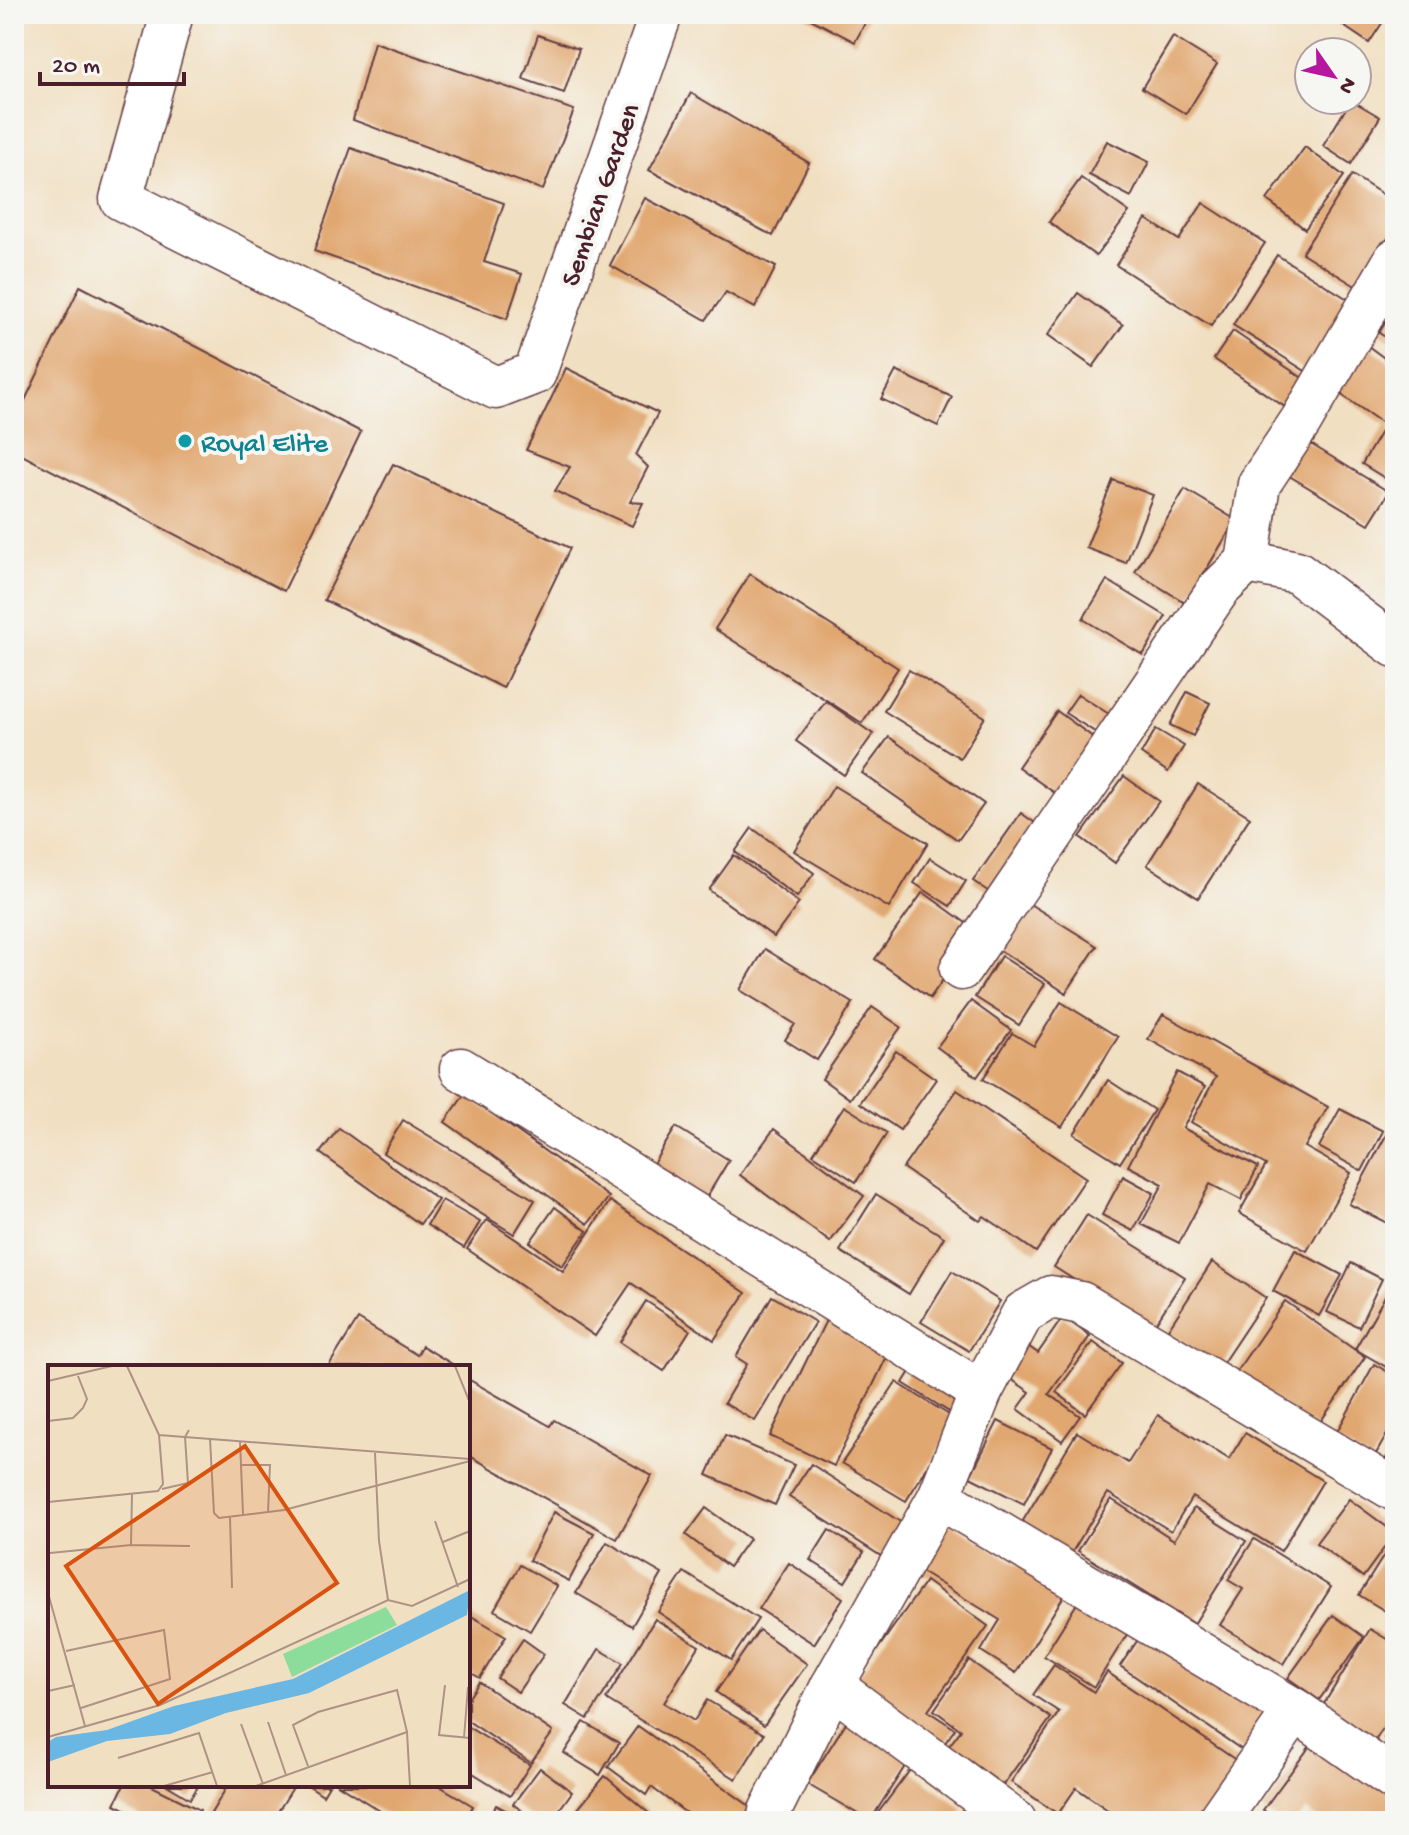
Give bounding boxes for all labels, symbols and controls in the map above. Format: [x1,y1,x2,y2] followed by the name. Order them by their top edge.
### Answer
[40,36,184,86] scale bar
[1293,36,1373,116] north arrow
[52,53,100,82] text: 20 m
[1331,72,1361,98] text: N
[556,99,649,291] street label: Sembian Garden
[201,429,328,462] place label: Royal Elite
[176,432,194,450] marker: Royal Elite
[48,1365,470,1787] inset map

